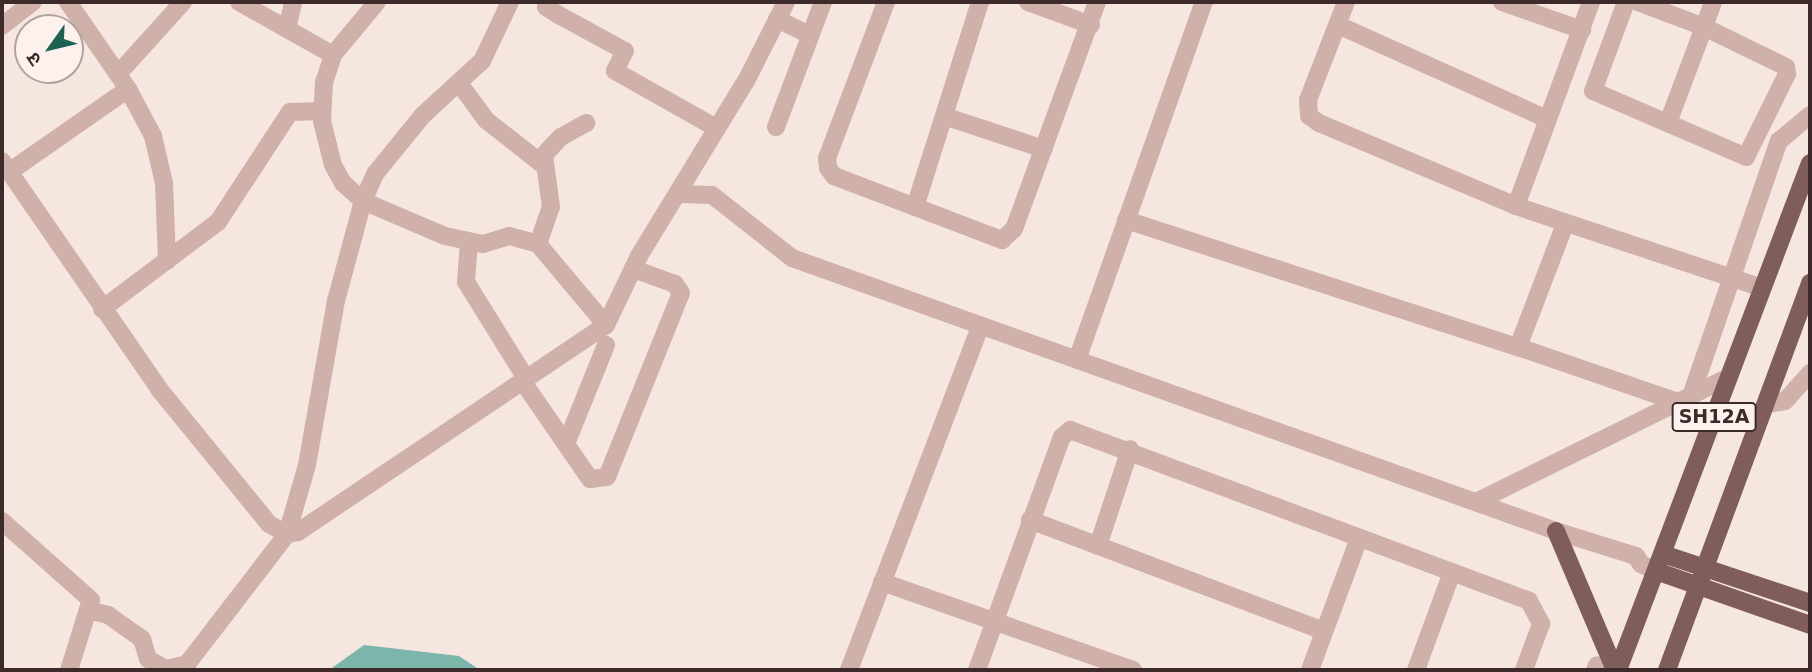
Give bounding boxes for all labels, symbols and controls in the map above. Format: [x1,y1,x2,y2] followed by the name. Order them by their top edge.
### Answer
[14,14,84,84] north arrow
[21,49,45,70] text: उ
[1670,402,1758,432] road number: SH12A

